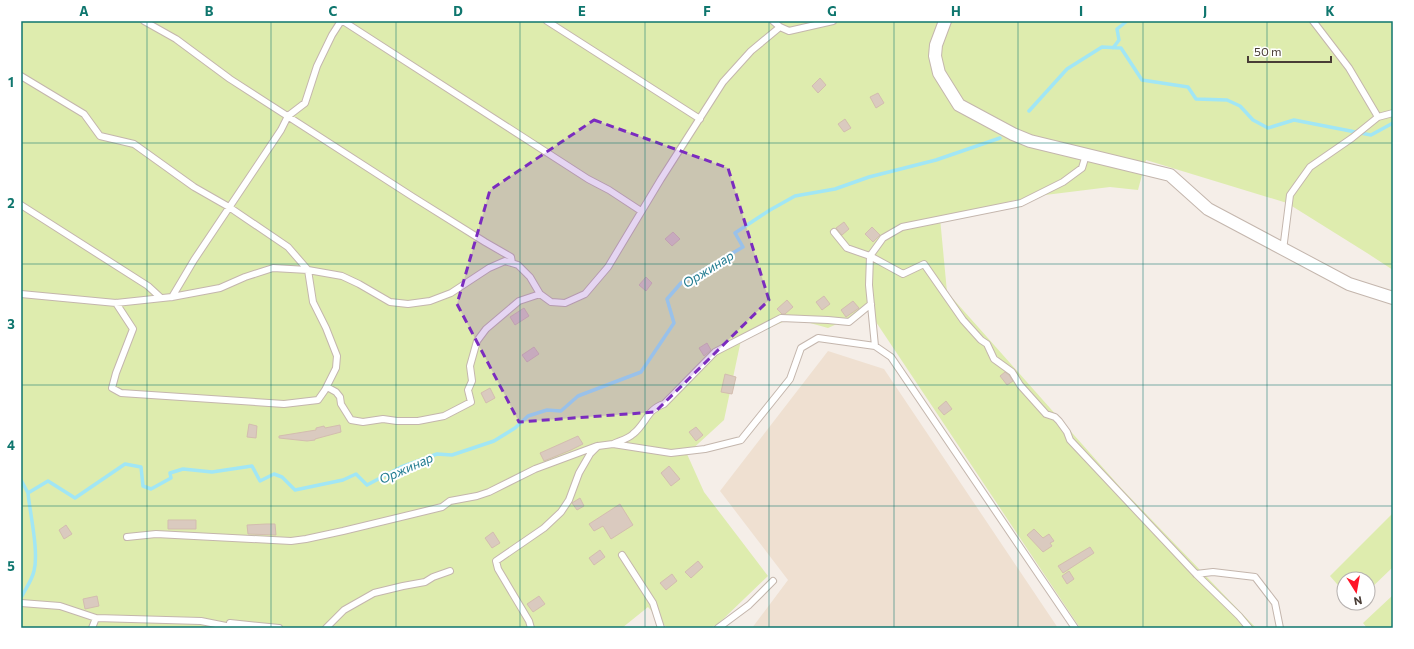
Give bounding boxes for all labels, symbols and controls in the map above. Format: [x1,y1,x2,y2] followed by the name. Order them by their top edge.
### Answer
[79,3,89,19] text: A
[205,3,214,19] text: B
[329,3,338,19] text: C
[453,3,463,19] text: D
[578,3,586,19] text: E
[703,3,711,19] text: F
[827,3,837,19] text: G
[951,3,961,19] text: H
[1079,3,1083,19] text: I
[1203,3,1207,19] text: J
[1325,3,1335,19] text: K
[1248,38,1331,64] scale bar
[1254,44,1282,58] text: 50 m
[8,74,14,90] text: 1
[7,195,15,211] text: 2
[679,247,737,291] water label: Оржинар
[7,316,15,332] text: 3
[7,437,15,453] text: 4
[376,449,436,487] water label: Оржинар
[7,558,15,574] text: 5
[1336,571,1376,611] north arrow
[1353,594,1363,608] text: N

